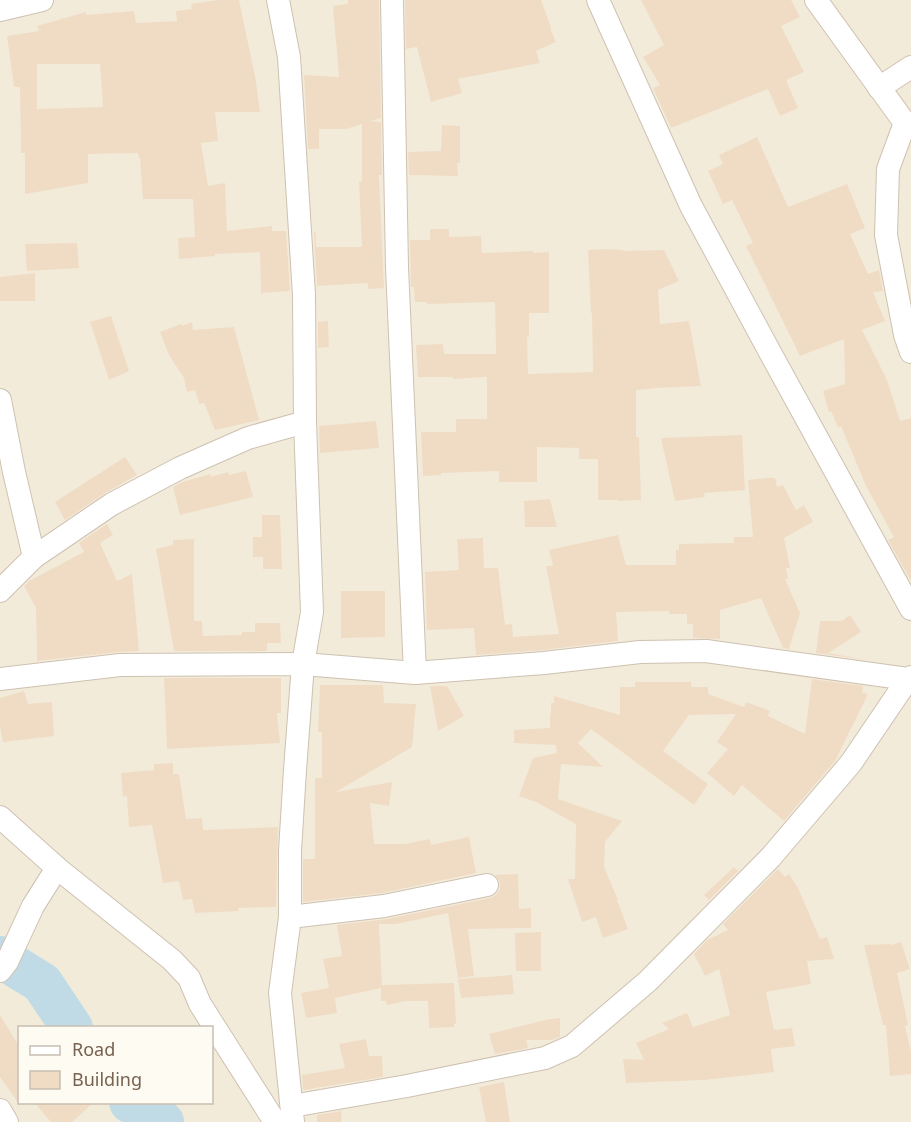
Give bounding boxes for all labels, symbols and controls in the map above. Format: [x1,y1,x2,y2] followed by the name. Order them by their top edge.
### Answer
[18,1026,213,1104] legend
[72,1037,115,1061] text: Road
[72,1067,142,1091] text: Building

